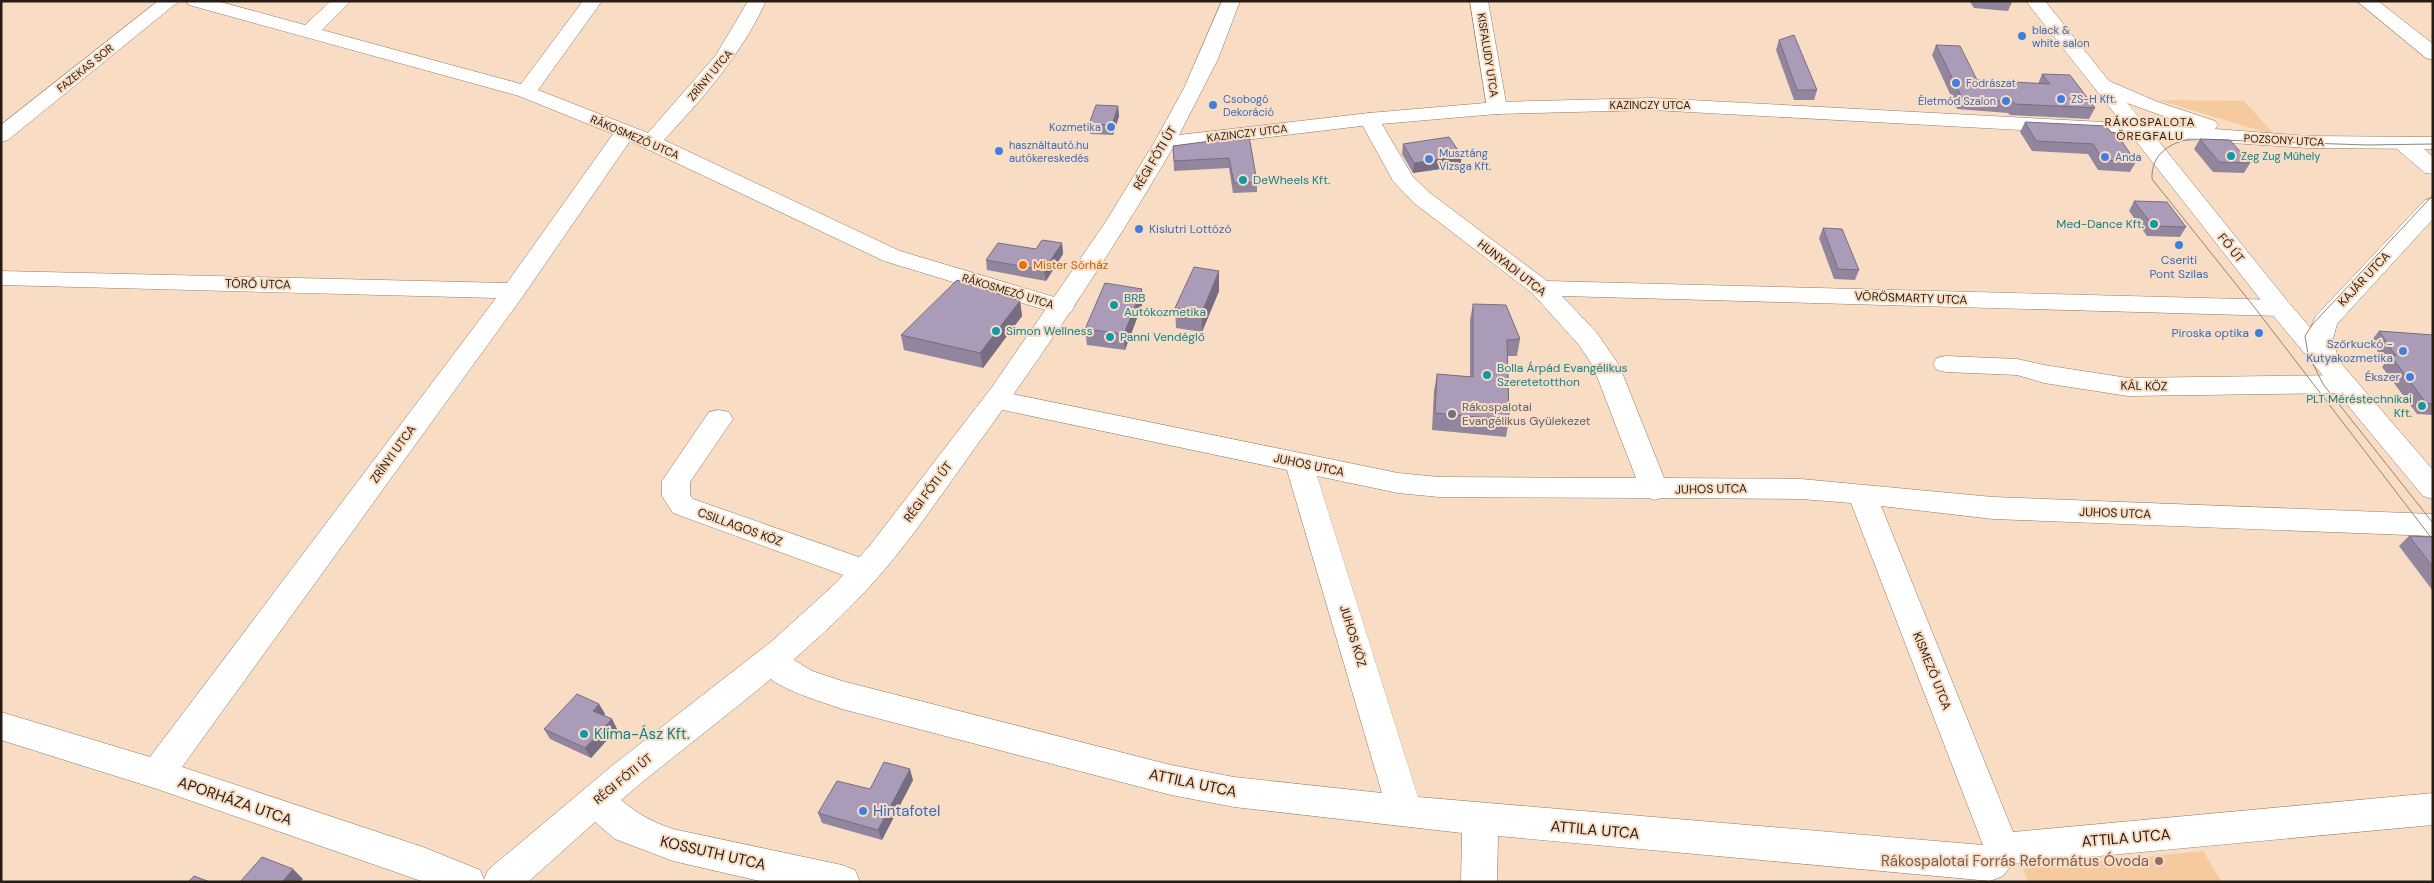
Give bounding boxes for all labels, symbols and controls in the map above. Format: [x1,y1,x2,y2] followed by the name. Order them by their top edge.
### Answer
[1474,12,1502,98] street label: KISFALUDY UTCA
[2032,23,2090,50] place label: black & white salon
[2016,30,2028,42] marker: black & white salon
[54,41,116,95] street label: FAZEKAS SOR
[685,47,735,103] street label: ZRÍNYI UTCA
[1966,76,2016,90] place label: Fodrászat
[1950,77,1962,89] marker: Fodrászat
[1223,92,1274,119] place label: Csobogó Dekoráció
[2071,92,2116,106] place label: ZS-H Kft.
[2055,93,2067,105] marker: ZS-H Kft.
[1918,94,1996,108] place label: Életmód Szalon
[2000,95,2012,107] marker: Életmód Szalon
[1610,98,1690,112] street label: KAZINCZY UTCA
[1207,99,1219,111] marker: Csobogó Dekoráció
[588,112,682,162] street label: RÁKOSMEZŐ UTCA
[2105,114,2195,144] district label: RÁKOSPALOTA ÖREGFALU
[1049,120,1101,134] place label: Kozmetika
[1105,121,1117,133] marker: Kozmetika
[1206,121,1288,145] street label: KAZINCZY UTCA
[1130,123,1180,193] street label: RÉGI FÓTI ÚT
[2243,131,2325,149] street label: POZSONY UTCA
[1009,138,1089,165] place label: használtautó.hu autókereskedés
[993,145,1005,157] marker: használtautó.hu autókereskedés
[1439,146,1491,173] place label: Musztáng Vizsga Kft.
[2241,149,2320,163] place label: Zeg Zug Műhely
[2115,150,2142,164] place label: Anda
[2225,150,2237,162] marker: Zeg Zug Műhely
[2099,151,2111,163] marker: Anda
[1423,153,1435,165] marker: Musztáng Vizsga Kft.
[1253,172,1330,188] place label: DeWheels Kft.
[1237,174,1249,186] marker: DeWheels Kft.
[2056,216,2144,232] place label: Med-Dance Kft.
[2148,218,2160,230] marker: Med-Dance Kft.
[1149,221,1232,237] place label: Kislutri Lottózó
[1133,223,1145,235] marker: Kislutri Lottózó
[2214,230,2248,266] street label: FŐ ÚT
[1474,236,1550,300] street label: HUNYADI UTCA
[2173,239,2185,251] marker: Cseriti Pont Szilas
[2334,248,2394,310] street label: KAJÁR UTCA
[2149,252,2209,282] place label: Cseriti Pont Szilas
[1033,257,1108,273] place label: Mister Sörház
[1017,259,1029,271] marker: Mister Sörház
[960,270,1056,312] street label: RÁKOSMEZŐ UTCA
[225,275,291,293] street label: TÖRŐ UTCA
[1854,288,1968,308] street label: VÖRÖSMARTY UTCA
[1124,290,1206,320] place label: BRB Autókozmetika
[1108,299,1120,311] marker: BRB Autókozmetika
[1006,323,1093,339] place label: Simon Wellness
[990,325,1002,337] marker: Simon Wellness
[2172,325,2249,341] place label: Piroska optika
[2253,327,2265,339] marker: Piroska optika
[1120,329,1205,345] place label: Panni Vendéglő
[1104,331,1116,343] marker: Panni Vendéglő
[2306,336,2393,366] place label: Szőrkuckó - Kutyakozmetika
[2397,345,2409,357] marker: Szőrkuckó - Kutyakozmetika
[1497,360,1628,390] place label: Bolla Árpád Evangélikus Szeretetotthon
[1481,369,1493,381] marker: Bolla Árpád Evangélikus Szeretetotthon
[2365,369,2401,385] place label: Ékszer
[2404,371,2416,383] marker: Ékszer
[2120,378,2168,394] street label: KÁL KÖZ
[2306,391,2412,421] place label: PLT Méréstechnikai Kft.
[1462,399,1591,429] place label: Rákospalotai Evangélikus Gyülekezet
[2416,400,2428,412] marker: PLT Méréstechnikai Kft.
[1446,408,1458,420] marker: Rákospalotai Evangélikus Gyülekezet
[366,422,420,486] street label: ZRÍNYI UTCA
[1272,450,1346,480] street label: JUHOS UTCA
[900,458,956,525] street label: RÉGI FÓTI ÚT
[1675,480,1747,498] street label: JUHOS UTCA
[695,504,785,550] street label: CSILLAGOS KÖZ
[2079,504,2151,522] street label: JUHOS UTCA
[1336,603,1370,669] street label: JUHOS KÖZ
[1909,630,1955,712] street label: KISMEZŐ UTCA
[594,724,690,744] place label: Klíma-Ász Kft.
[578,728,590,740] marker: Klíma-Ász Kft.
[590,750,656,808] street label: RÉGI FÓTI ÚT
[1147,764,1239,802] street label: ATTILA UTCA
[175,772,295,830] street label: APORHÁZA UTCA
[873,801,940,821] place label: Hintafotel
[857,805,869,817] marker: Hintafotel
[1550,816,1640,844] street label: ATTILA UTCA
[2081,824,2171,852] street label: ATTILA UTCA
[658,831,768,875] street label: KOSSUTH UTCA
[1881,851,2149,871] place label: Rákospalotai Forrás Református Óvoda
[2153,855,2165,867] marker: Rákospalotai Forrás Református Óvoda

